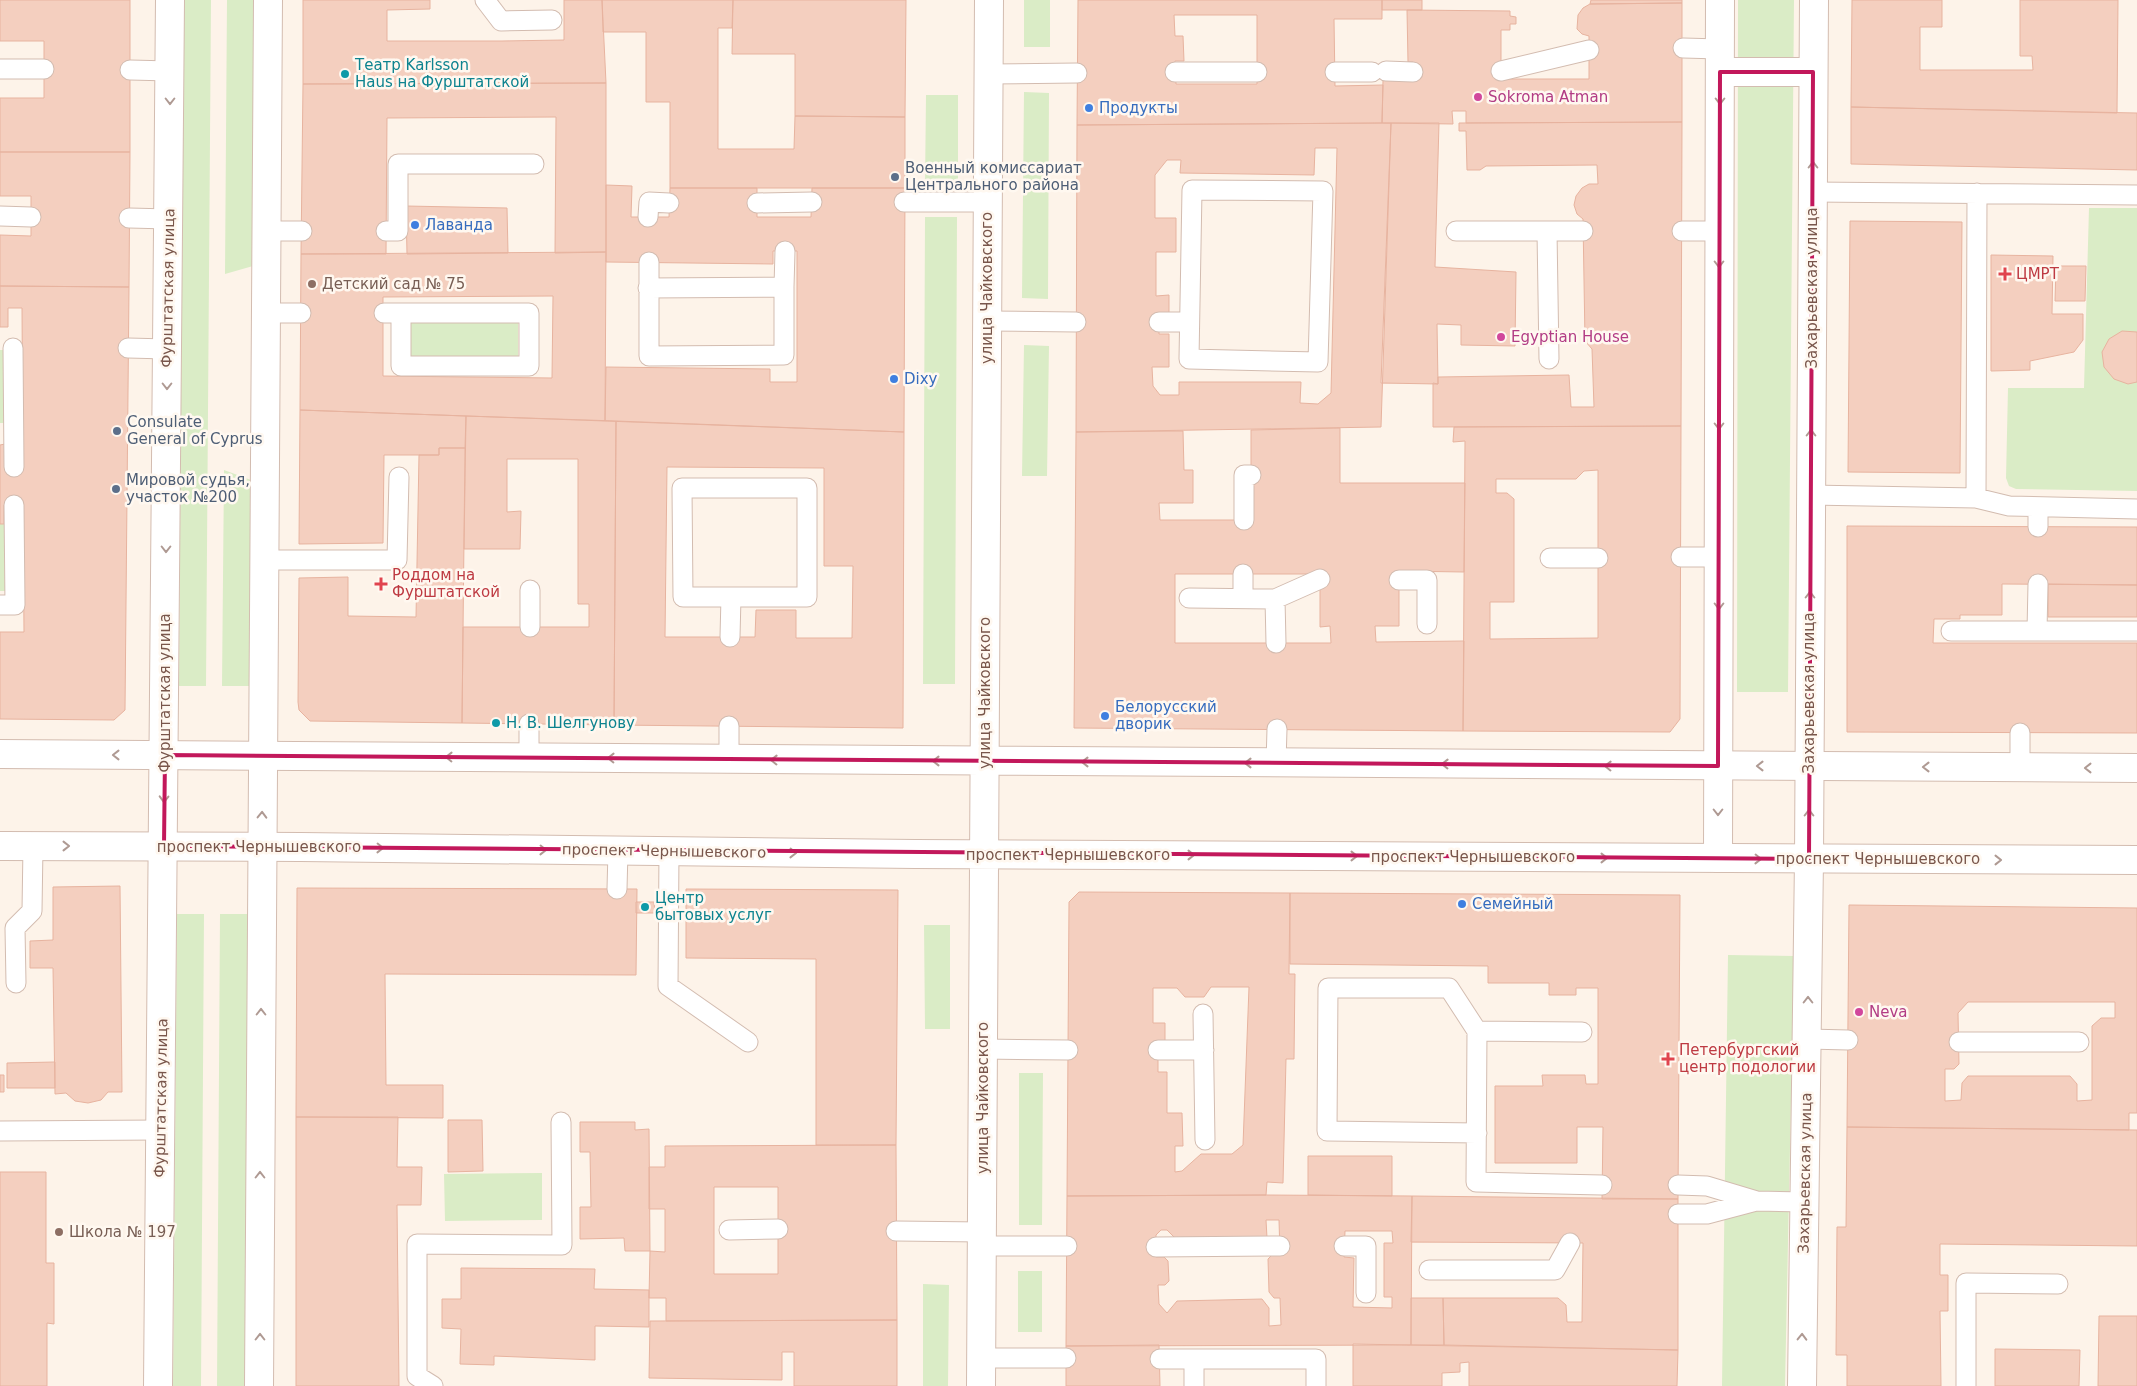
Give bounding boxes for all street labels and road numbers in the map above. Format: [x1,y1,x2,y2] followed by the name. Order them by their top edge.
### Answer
[1803,207,1821,369] street label: Захарьевская улица
[158,208,178,368] street label: Фурштатская улица
[978,212,996,364] street label: улица Чайковского
[1800,612,1818,774] street label: Захарьевская улица
[156,613,174,773] street label: Фурштатская улица
[976,617,994,769] street label: улица Чайковского
[157,838,361,856] street label: проспект Чернышевского
[562,840,766,862] street label: проспект Чернышевского
[966,846,1170,864] street label: проспект Чернышевского
[1371,848,1575,866] street label: проспект Чернышевского
[1776,850,1980,868] street label: проспект Чернышевского
[151,1018,171,1178] street label: Фурштатская улица
[974,1022,992,1174] street label: улица Чайковского
[1795,1092,1815,1254] street label: Захарьевская улица

